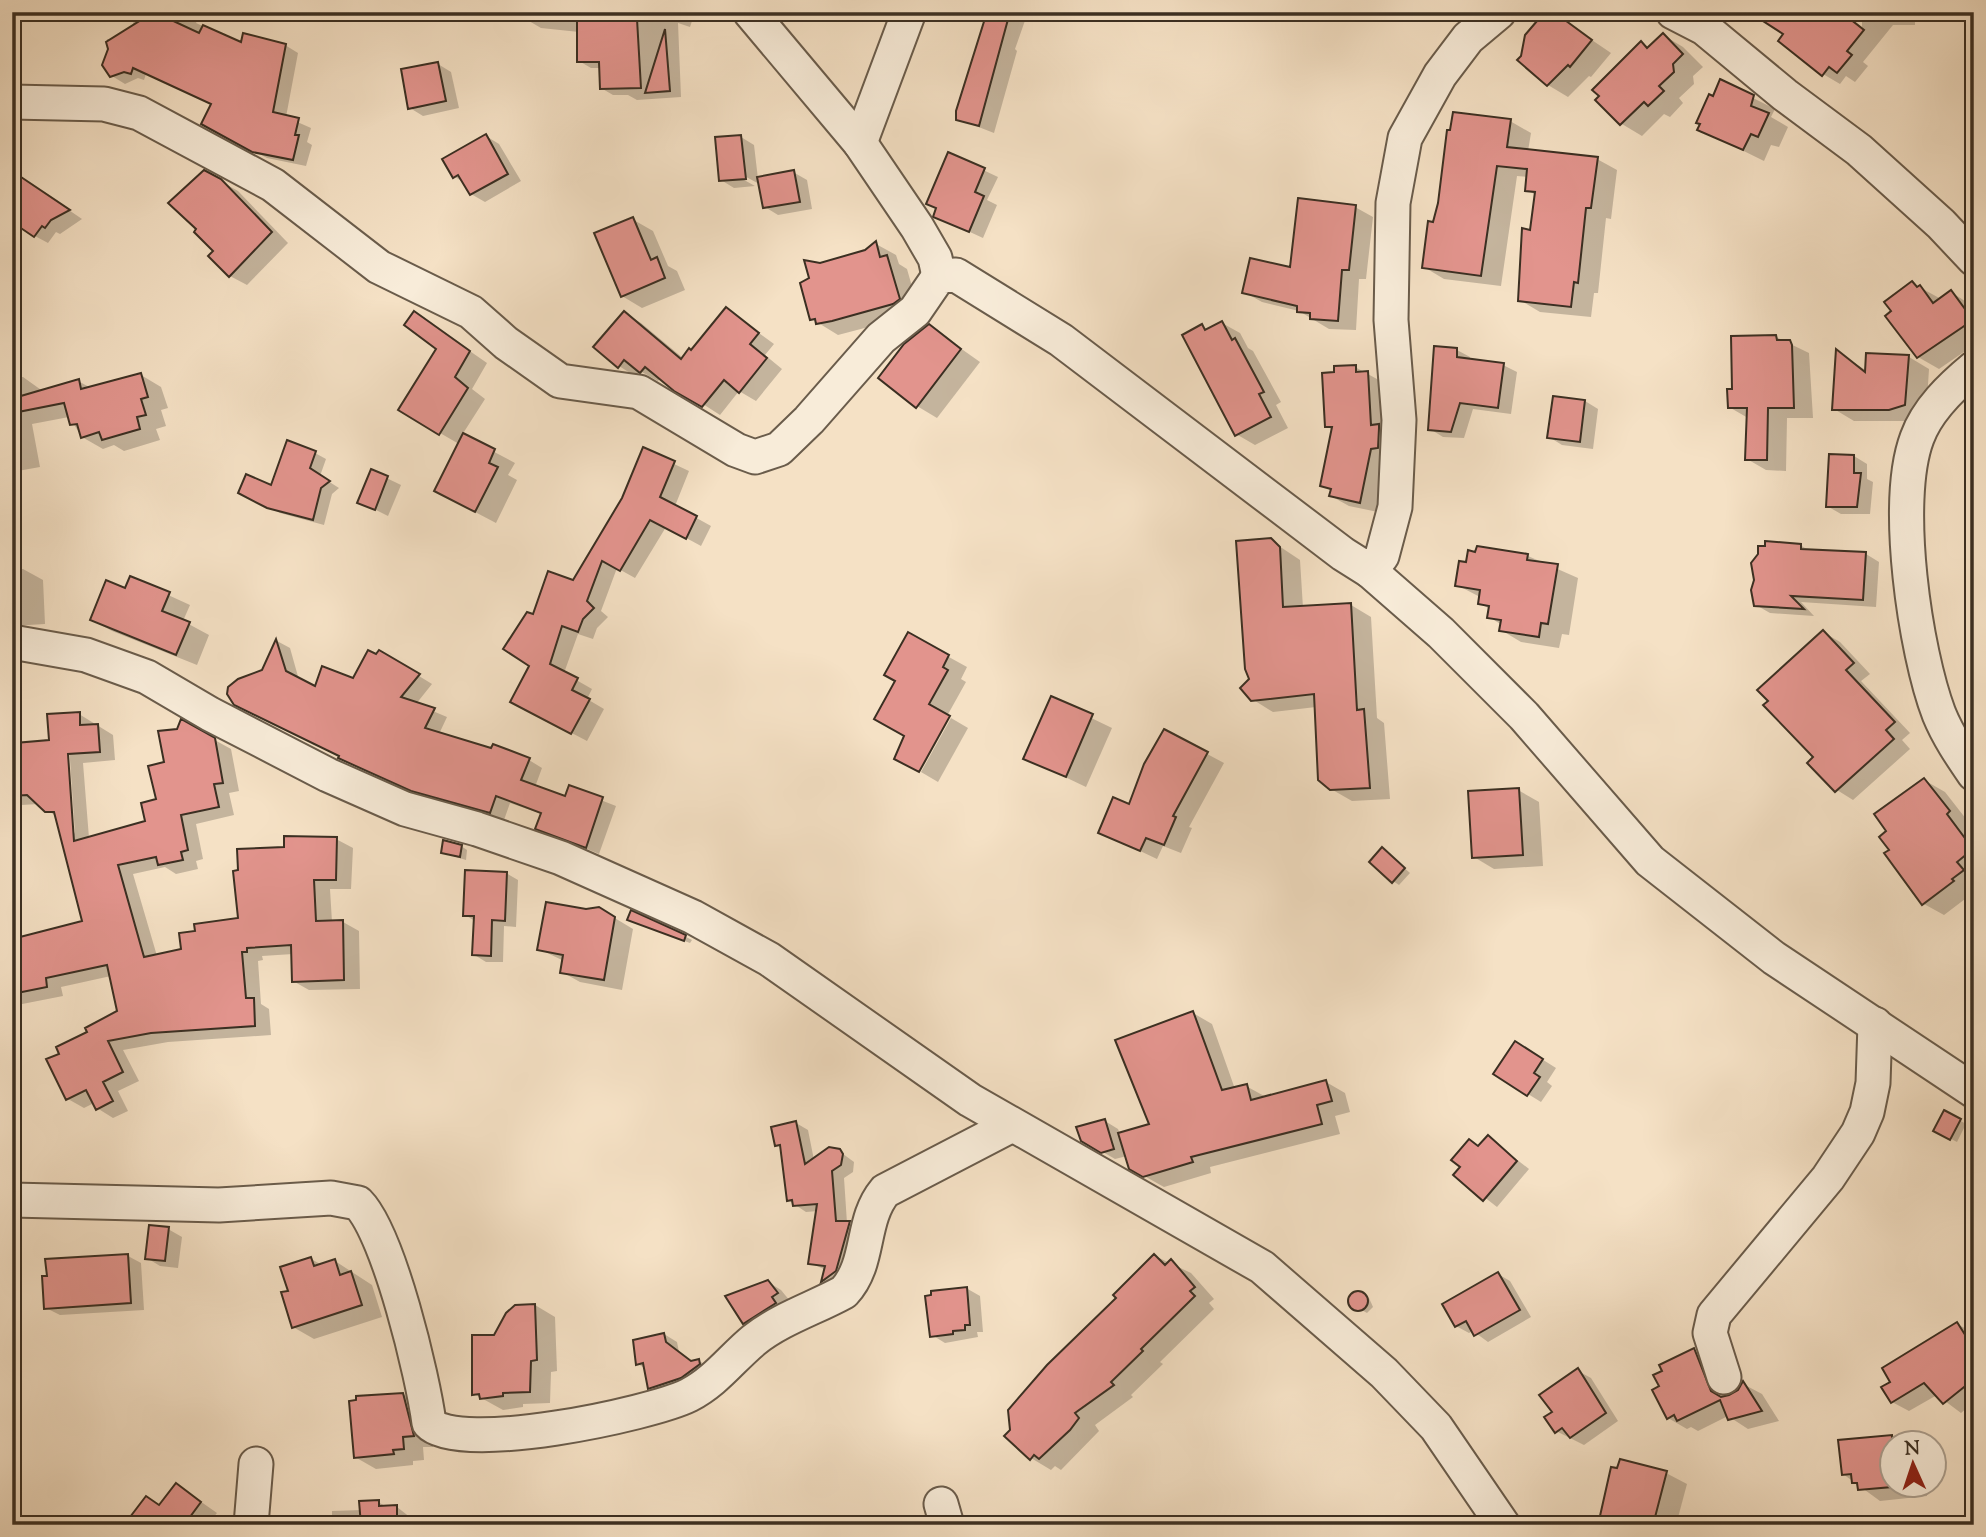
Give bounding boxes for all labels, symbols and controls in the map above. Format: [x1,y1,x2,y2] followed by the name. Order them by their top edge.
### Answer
[1878,1428,1948,1498] north arrow
[1904,1436,1921,1463] text: N

